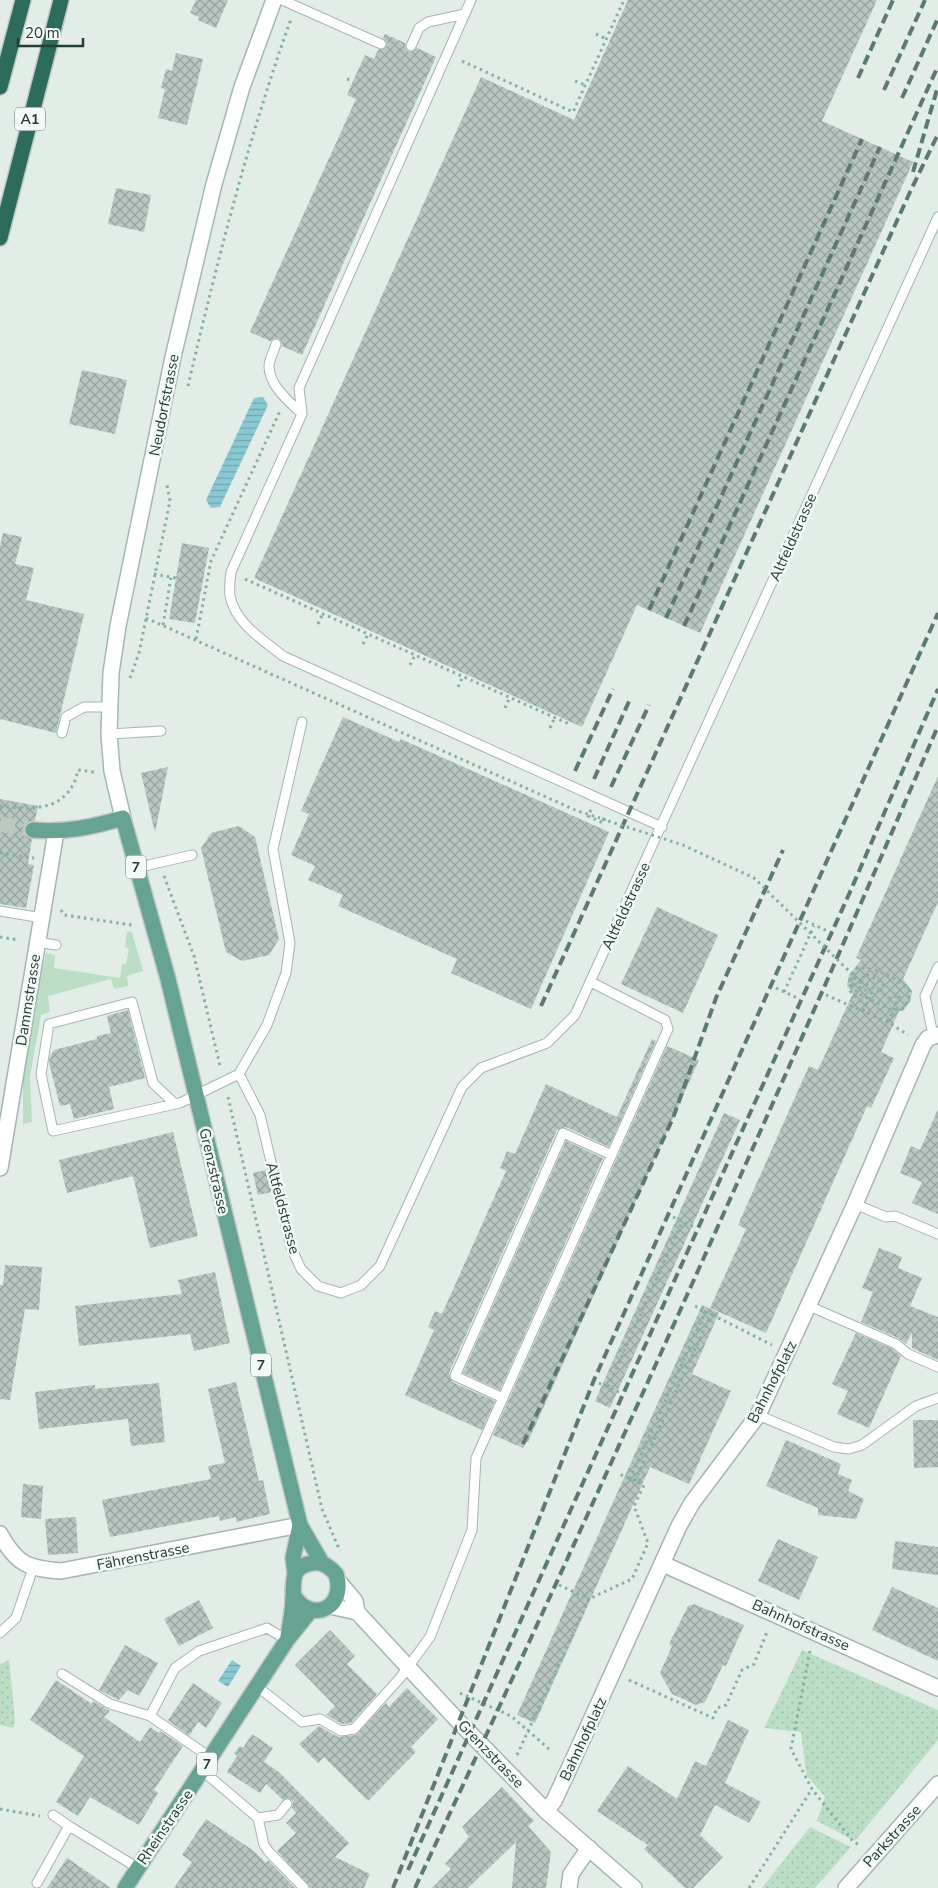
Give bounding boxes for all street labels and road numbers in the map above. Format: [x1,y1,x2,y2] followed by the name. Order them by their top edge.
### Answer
[15,108,45,130] road number: A1
[144,352,184,458] street label: Neudorfstrasse
[765,490,821,584] street label: Altfeldstrasse
[126,856,146,879] road number: 7
[597,859,655,953] street label: Altfeldstrasse
[11,953,45,1047] street label: Dammstrasse
[194,1126,234,1216] street label: Grenzstrasse
[261,1160,305,1256] street label: Altfeldstrasse
[743,1337,801,1427] street label: Bahnhofplatz
[251,1354,271,1376] road number: 7
[95,1537,191,1575] street label: Fährenstrasse
[749,1595,853,1655] street label: Bahnhofstrasse
[555,1694,611,1784] street label: Bahnhofplatz
[453,1716,529,1792] street label: Grenzstrasse
[197,1752,217,1776] road number: 7
[132,1786,198,1868] street label: Rheinstrasse
[859,1800,925,1872] street label: Parkstrasse

